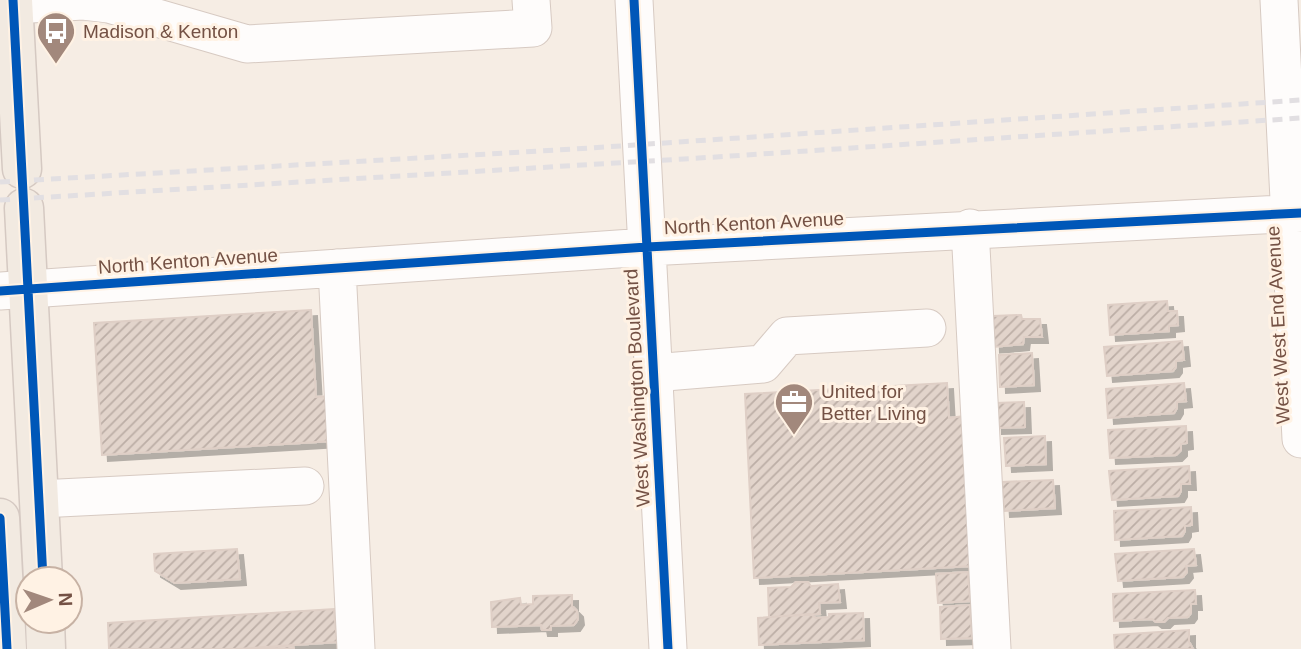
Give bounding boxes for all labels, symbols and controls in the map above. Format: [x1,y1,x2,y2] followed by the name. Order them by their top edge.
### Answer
[35,10,77,65] bus stop icon: Madison & Kenton
[83,21,238,42] place label: Madison & Kenton
[663,208,845,238] street label: North Kenton Avenue
[1262,225,1294,425] street label: West West End Avenue
[97,244,279,278] street label: North Kenton Avenue
[620,268,654,508] street label: West Washington Boulevard
[773,381,815,436] office icon: United for Better Living
[821,381,927,424] place label: United for Better Living
[14,565,84,635] north arrow
[55,592,76,607] text: N

